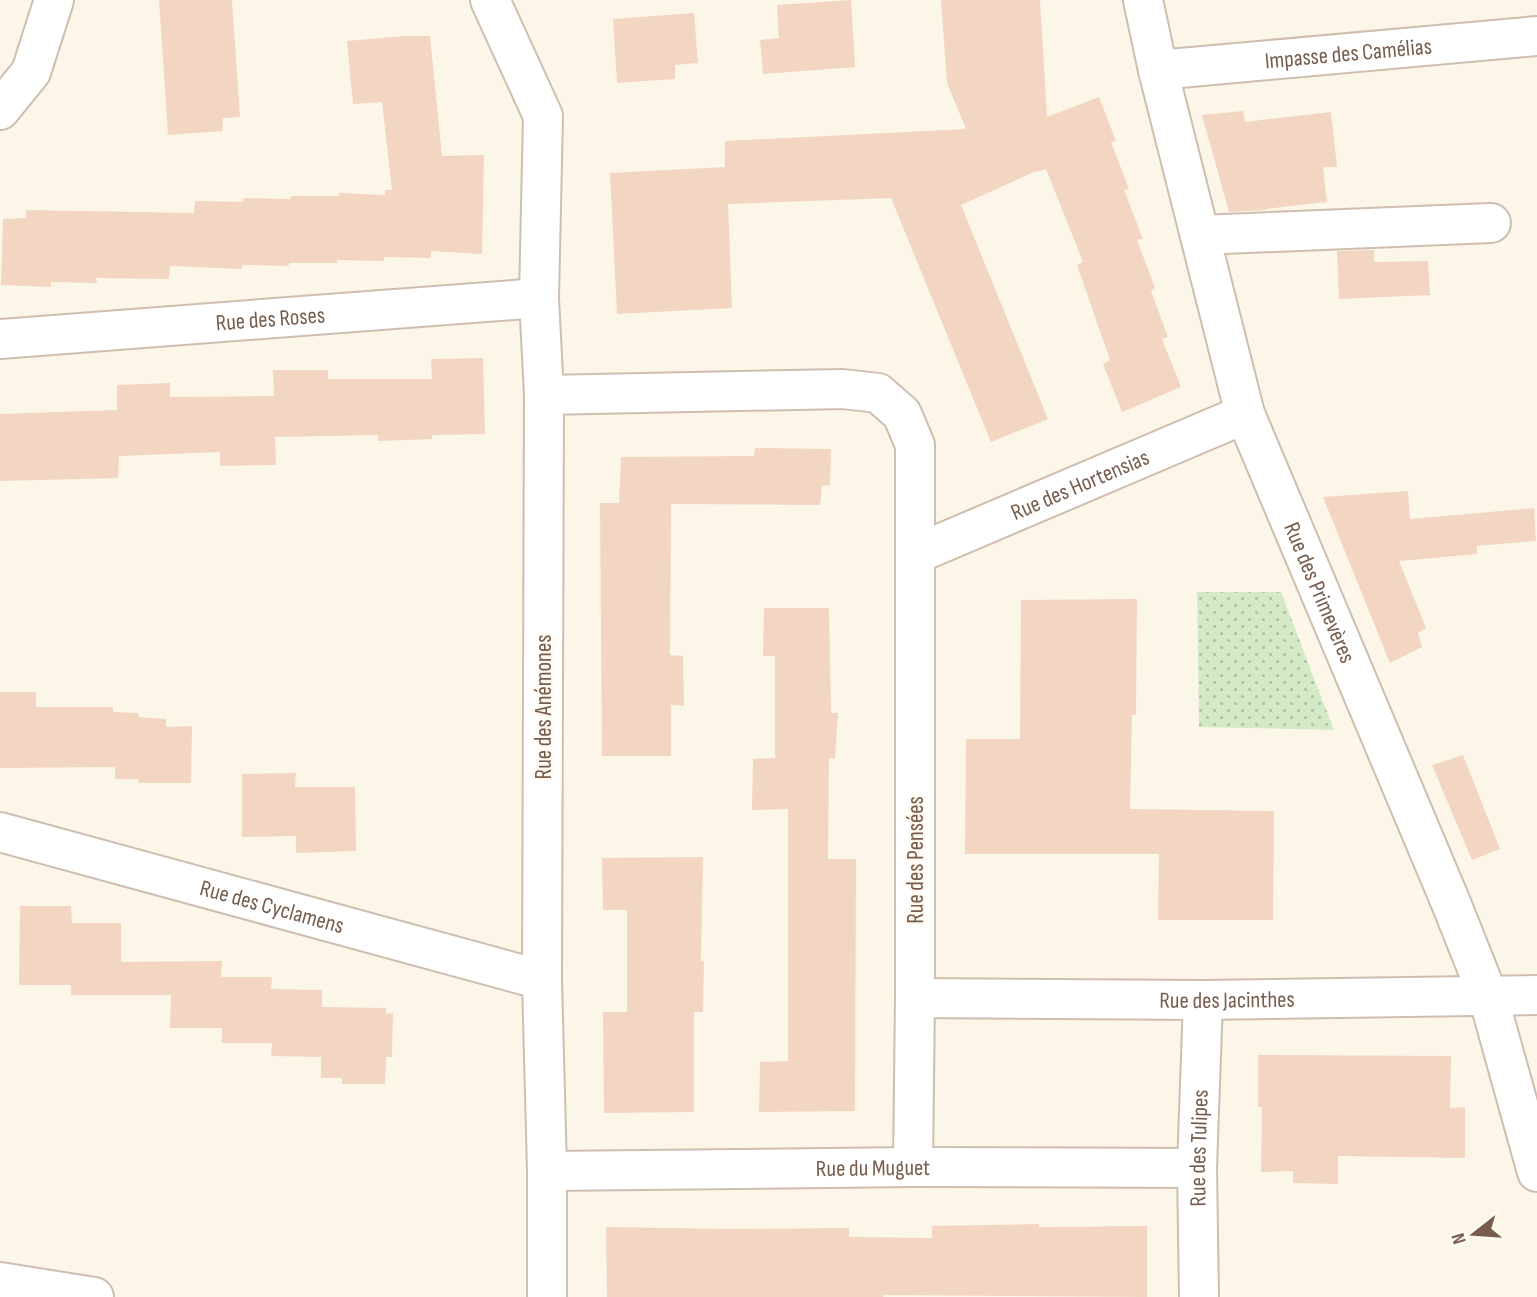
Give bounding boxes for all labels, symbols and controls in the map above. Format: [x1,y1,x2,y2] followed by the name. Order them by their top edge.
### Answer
[1264,32,1433,75] street label: Impasse des Camélias
[215,301,326,338] street label: Rue des Roses
[1007,443,1154,527] street label: Rue des Hortensias
[1277,518,1361,667] street label: Rue des Primevères
[530,635,558,779] street label: Rue des Anémones
[902,796,930,924] street label: Rue des Pensées
[197,874,347,940] street label: Rue des Cyclamens
[1159,986,1295,1015] street label: Rue des Jacinthes
[1184,1089,1215,1207] street label: Rue des Tulipes
[816,1154,930,1183] street label: Rue du Muguet
[1439,1199,1509,1269] north arrow
[1447,1230,1472,1247] text: N

